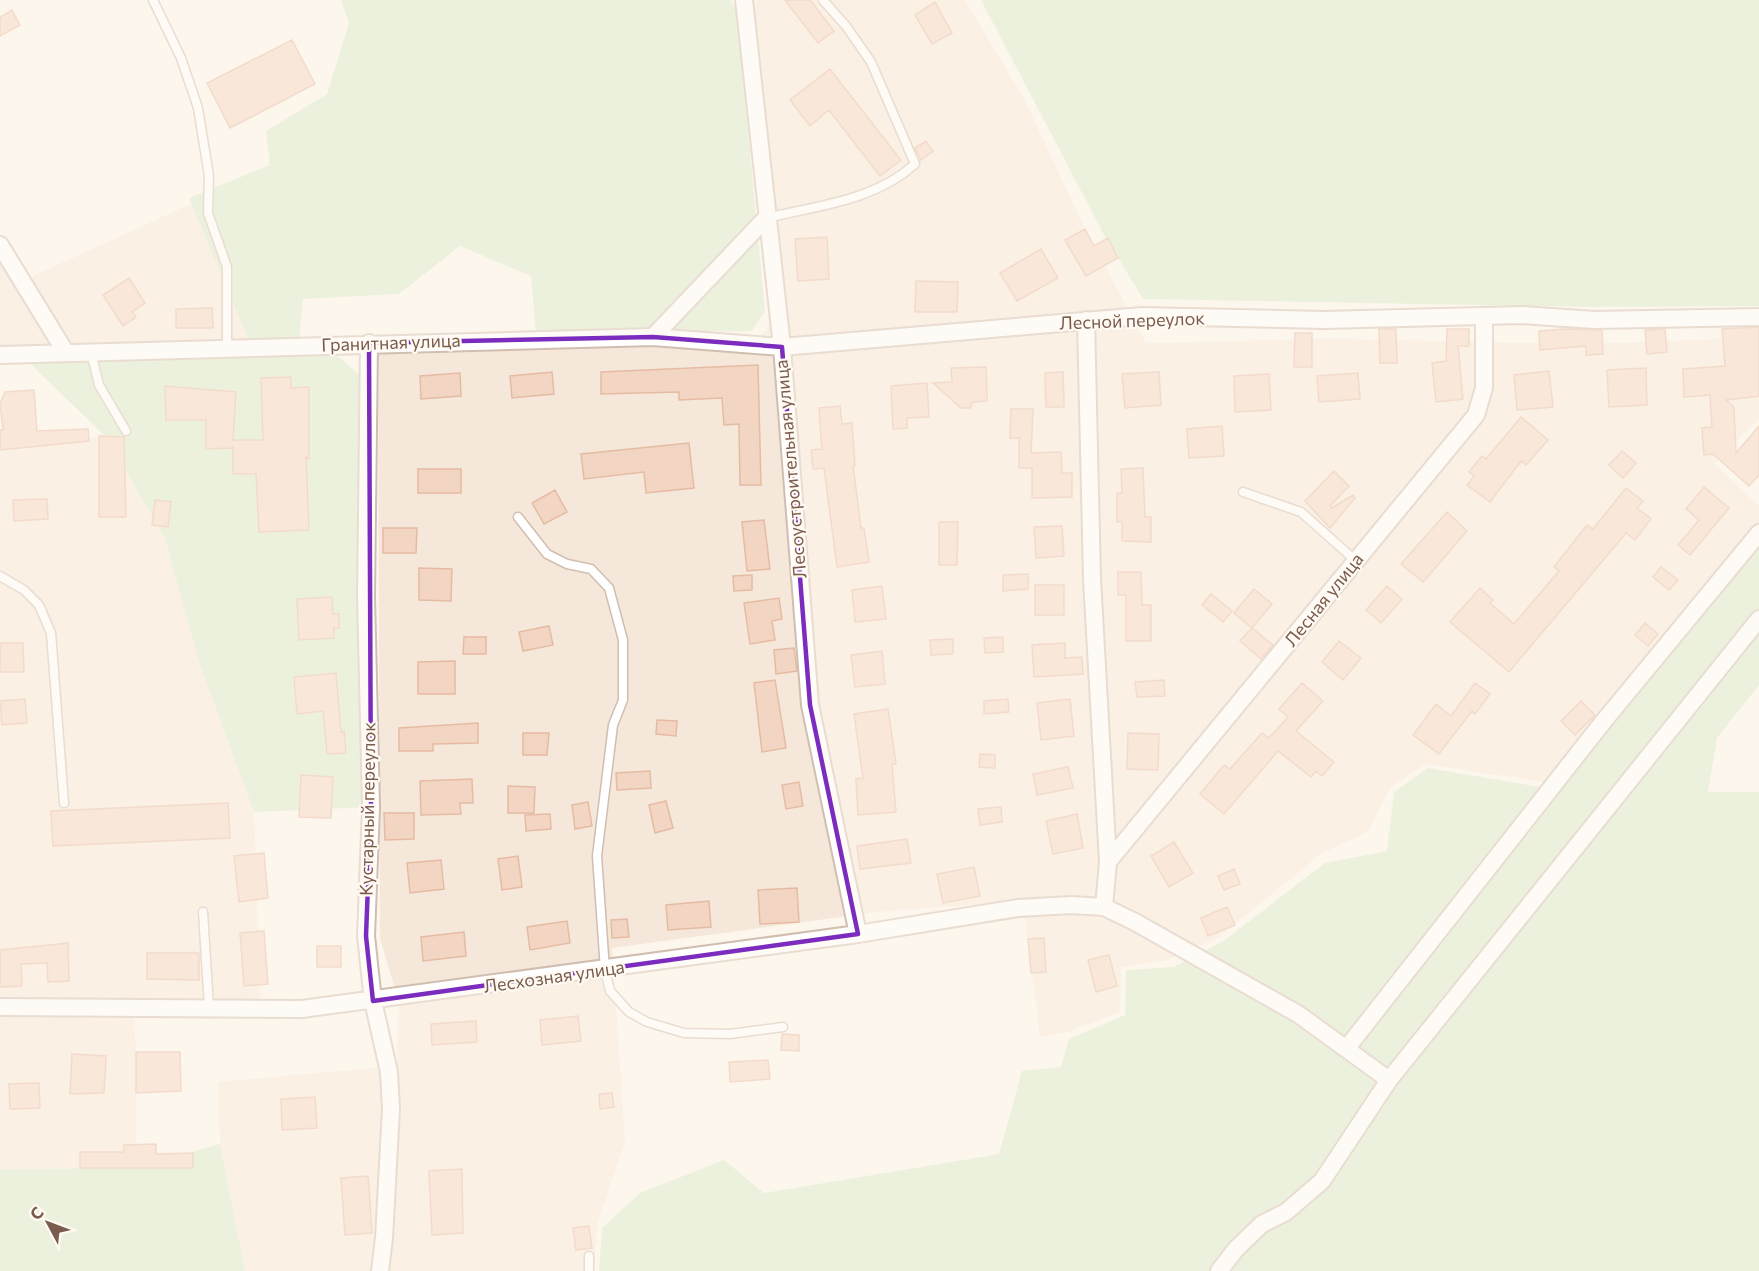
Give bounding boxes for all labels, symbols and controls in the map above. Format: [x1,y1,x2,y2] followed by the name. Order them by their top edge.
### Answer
[1059,306,1206,334] street label: Лесной переулок
[321,329,461,355] street label: Гранитная улица
[769,359,811,579] street label: Лесоустроительная улица
[1279,548,1368,650] street label: Лесная улица
[354,722,380,896] street label: Кустарный переулок
[482,955,626,997] street label: Лесхозная улица
[18,1193,78,1253] north arrow
[26,1202,47,1223] text: С

